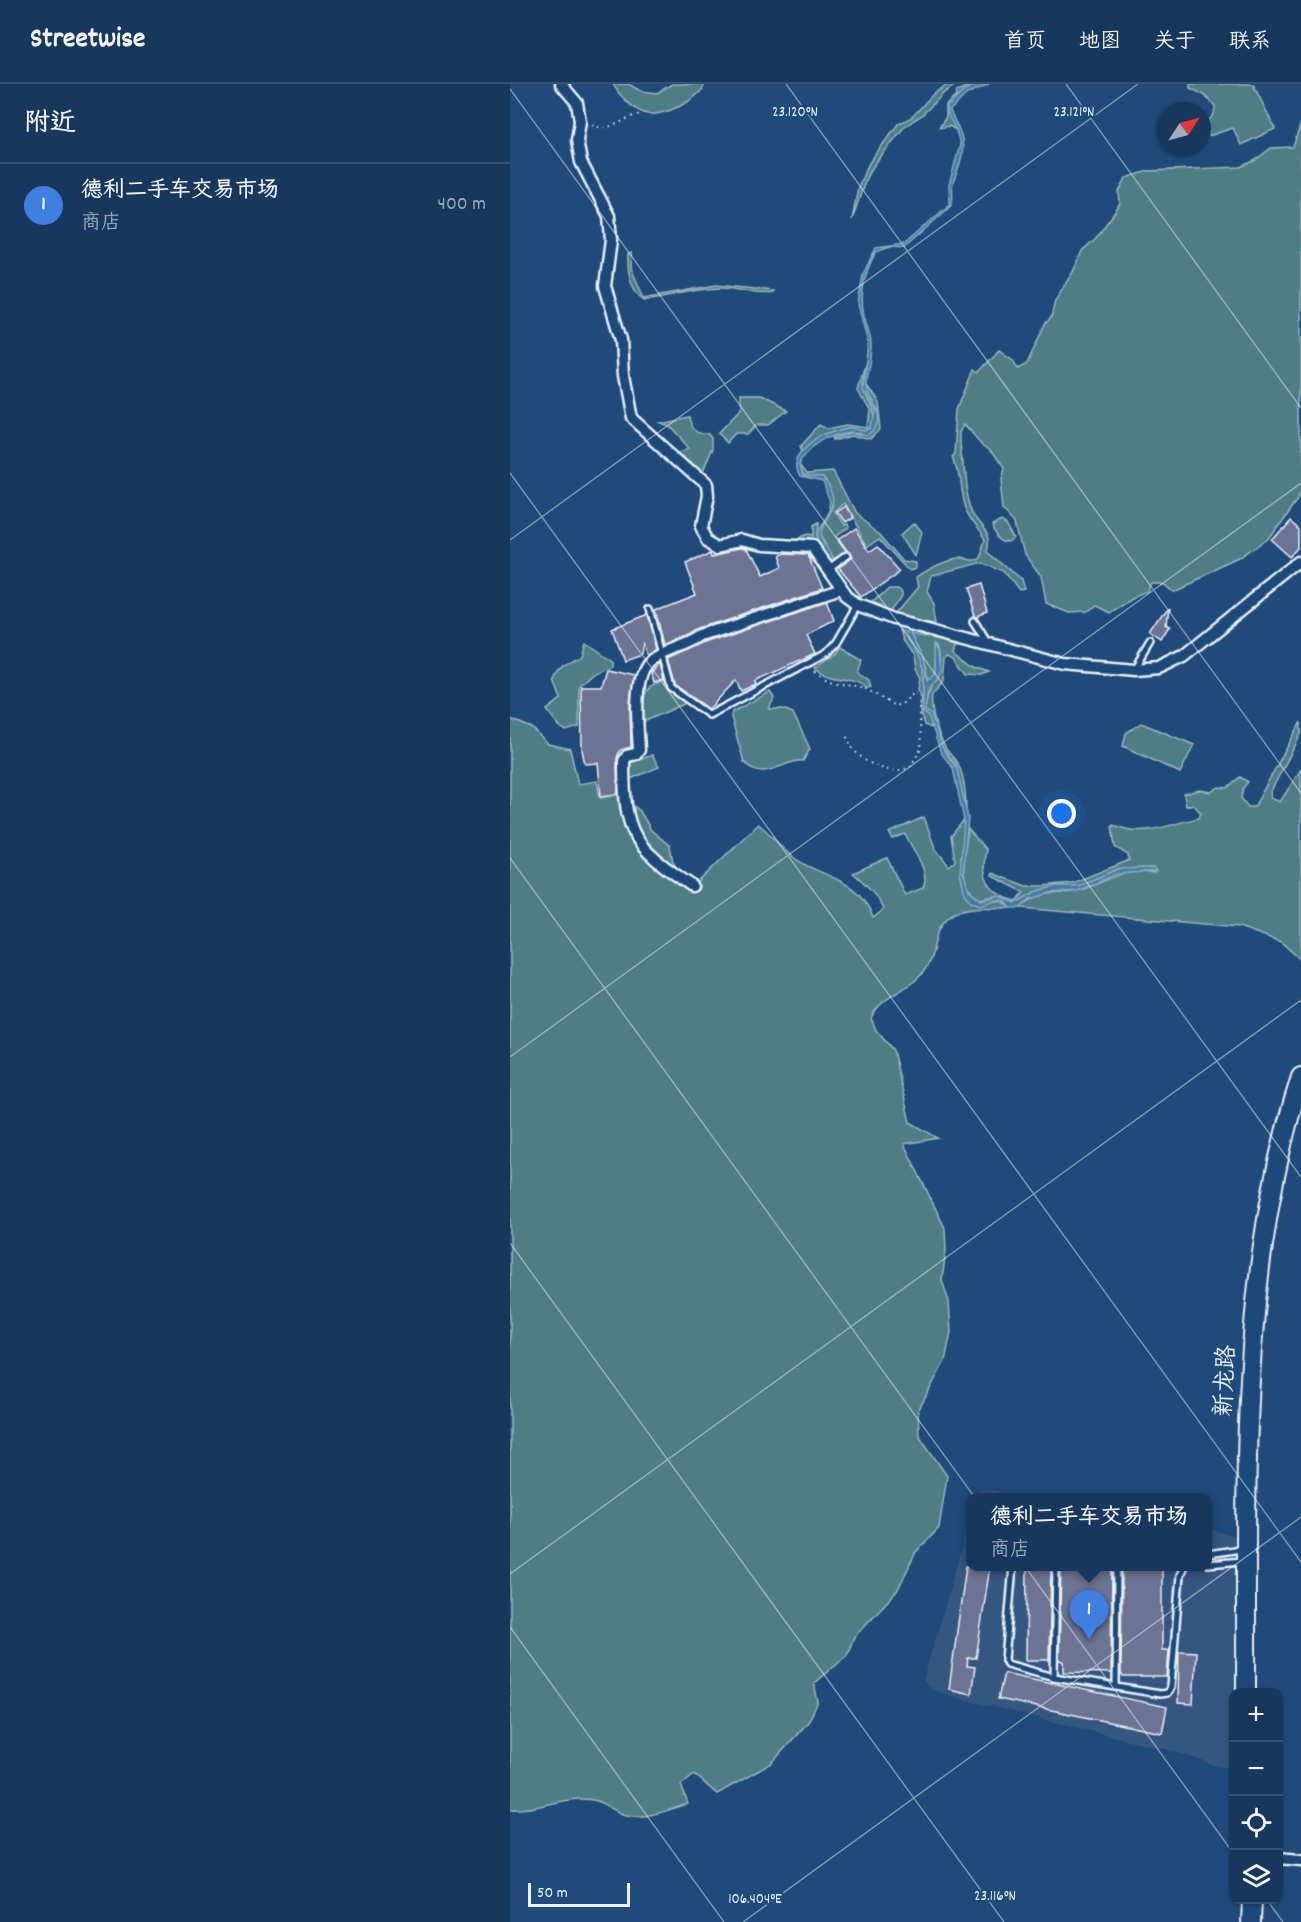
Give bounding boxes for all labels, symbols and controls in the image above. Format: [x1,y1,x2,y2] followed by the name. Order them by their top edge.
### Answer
[30,21,145,61] text: Streetwise
[1004,28,1046,58] text: 首页
[1079,28,1121,58] text: 地图
[1154,28,1196,58] text: 关于
[1229,28,1271,58] text: 联系
[772,102,818,124] text: 23.120°N
[1053,102,1095,124] text: 23.121°N
[1157,102,1211,156] north arrow
[24,106,76,143] text: 附近
[81,176,279,207] text: 德利二手车交易市场
[41,191,46,219] text: 1
[438,191,486,219] text: 400 m
[81,210,121,238] text: 商店
[1047,799,1076,828] your location
[1208,1344,1246,1418] street label: 新龙路
[966,1493,1212,1571] popup
[990,1503,1188,1534] text: 德利二手车交易市场
[990,1537,1030,1565] text: 商店
[1070,1590,1108,1640] pin: 1
[1229,1688,1283,1904] map controls
[1229,1688,1283,1742] button: +
[1229,1742,1283,1796] button: −
[1229,1796,1283,1850] button: locate
[1229,1850,1283,1904] button: layers
[528,1880,630,1908] scale bar
[537,1882,568,1905] text: 50 m
[974,1886,1016,1908] text: 23.116°N
[728,1889,782,1911] text: 106.404°E

